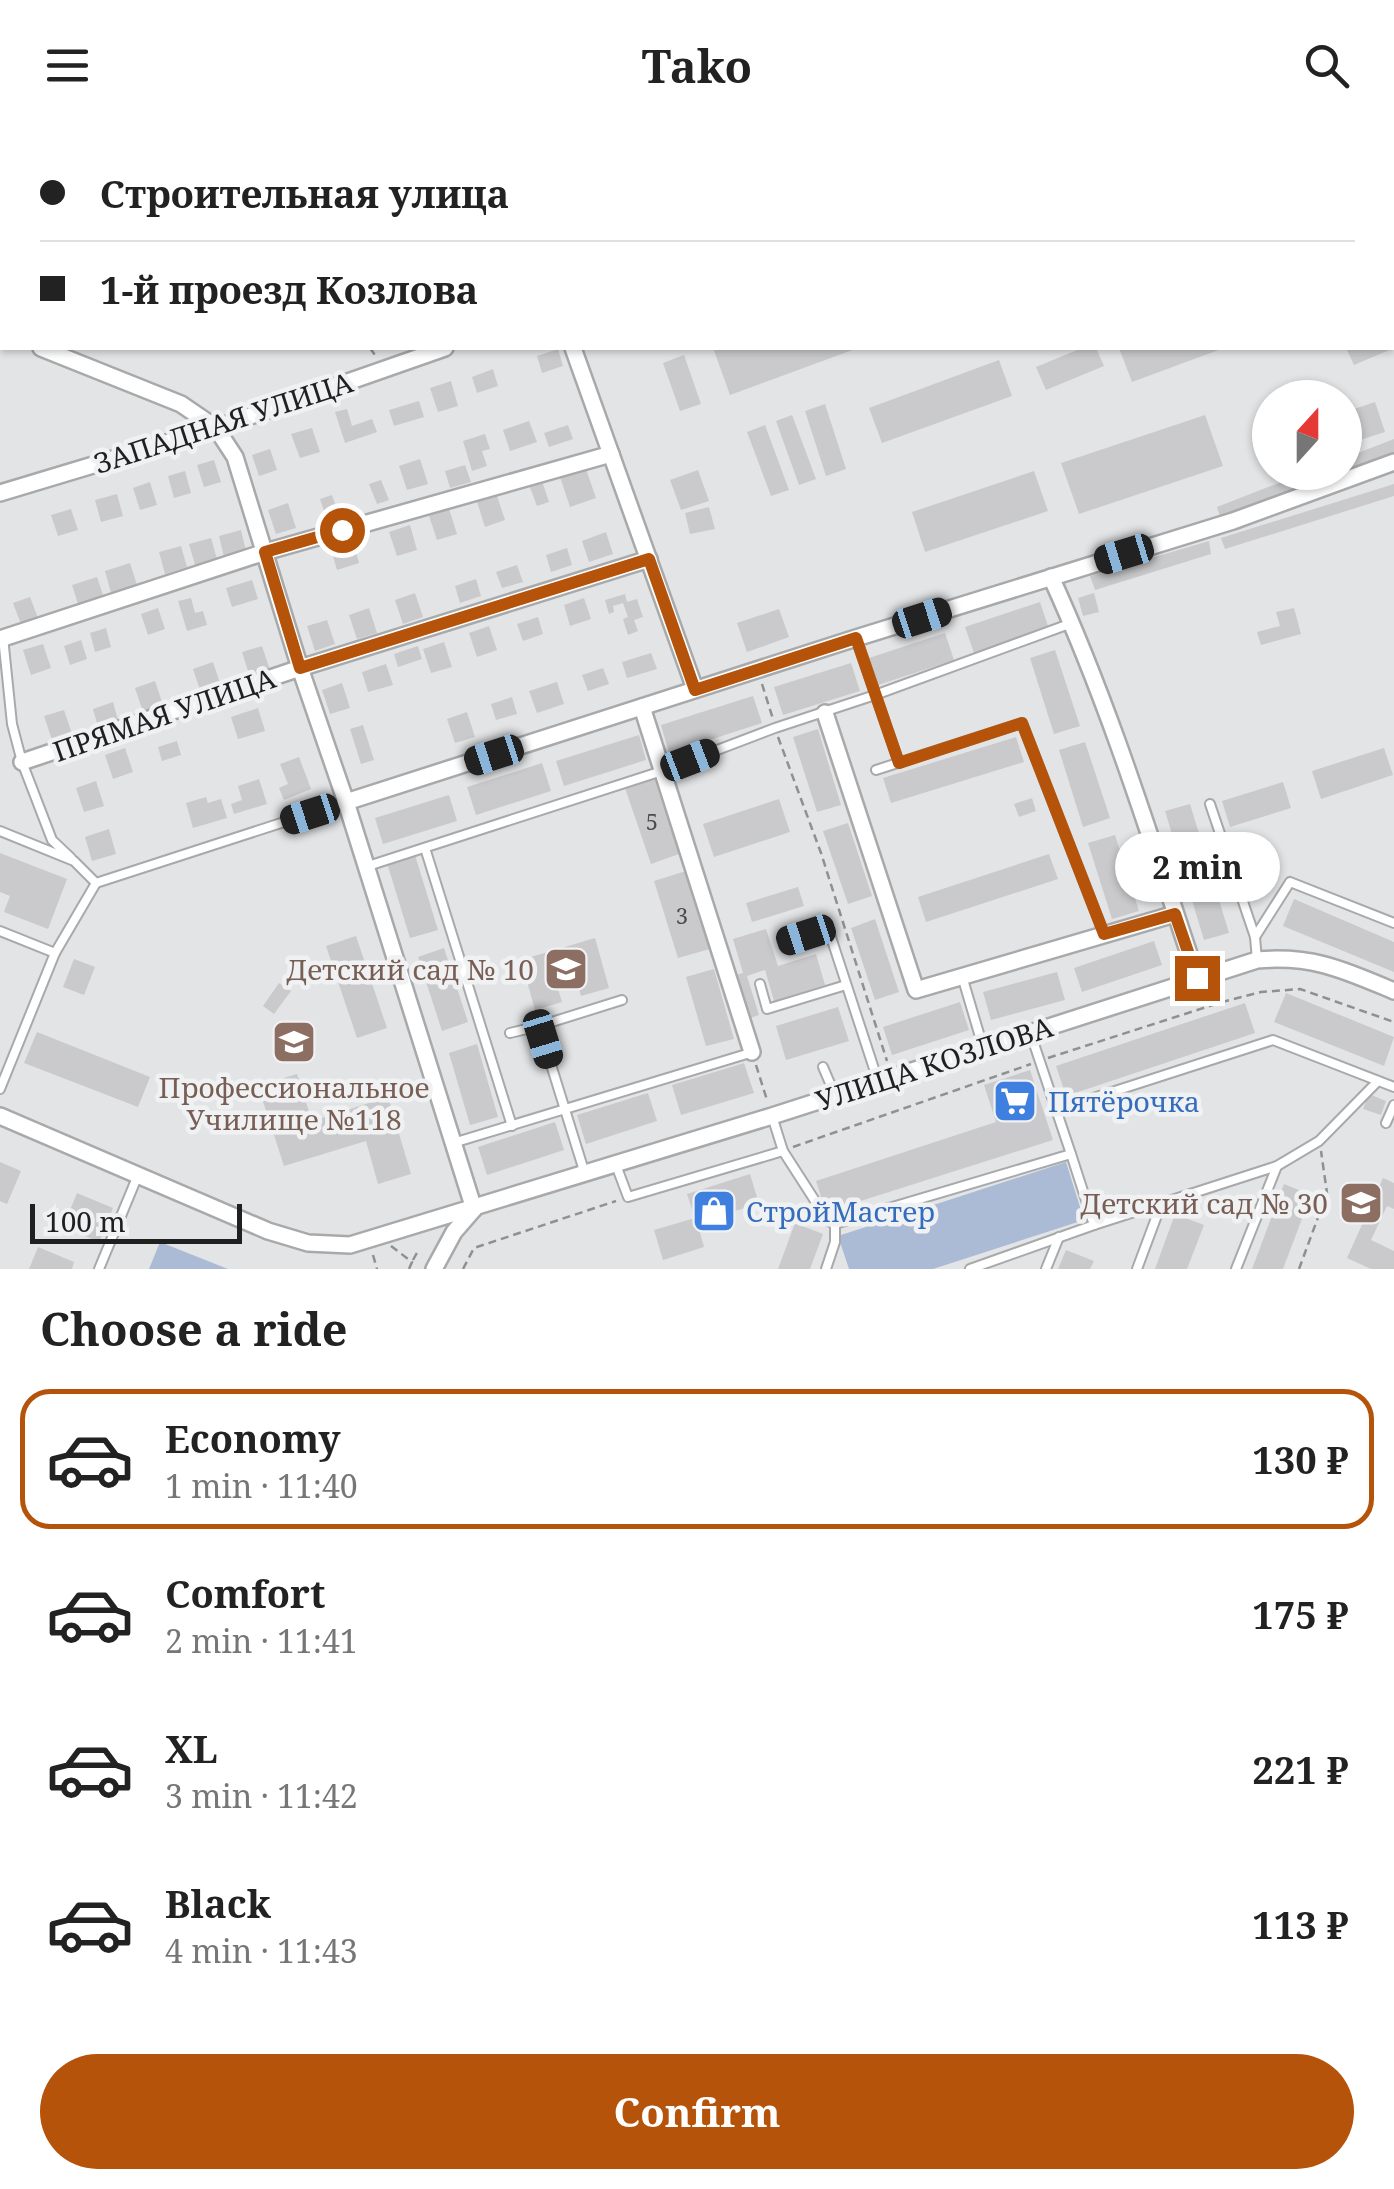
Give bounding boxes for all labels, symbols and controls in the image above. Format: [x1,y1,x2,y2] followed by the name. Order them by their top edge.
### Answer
[642,35,752,96] text: Tako
[40,38,95,93] icon: menu
[1299,38,1354,93] icon: search
[100,167,509,219] text: Строительная улица
[100,263,478,315] text: 1-й проезд Козлова
[89,362,357,482] street label: ЗАПАДНАЯ УЛИЦА
[1252,380,1362,490] north arrow
[1252,380,1362,490] map controls
[320,508,365,553] route start
[1091,531,1157,577] car
[889,594,955,642] car
[48,658,280,770] street label: ПРЯМАЯ УЛИЦА
[461,731,527,779] car
[657,735,723,785] car
[277,790,343,838] car
[646,806,658,836] house number: 5
[1114,833,1280,903] callout: 2 min
[1152,845,1243,888] text: 2 min
[676,900,688,930] house number: 3
[773,911,839,959] car
[543,946,589,992] school or university icon: Детский сад № 10
[286,950,534,988] place label: Детский сад № 10
[1175,956,1220,1001] route end
[520,1006,566,1072] car
[811,1007,1057,1119] street label: УЛИЦА КОЗЛОВА
[271,1019,317,1065] school or university icon: Профессиональное Училище №118
[159,1068,429,1138] place label: Профессиональное Училище №118
[992,1078,1038,1124] supermarket icon: Пятёрочка
[1048,1082,1200,1120] place label: Пятёрочка
[1338,1180,1384,1226] school or university icon: Детский сад № 30
[1080,1184,1328,1222] place label: Детский сад № 30
[691,1188,737,1234] shop icon: СтройМастер
[746,1192,935,1230] place label: СтройМастер
[30,1199,242,1244] scale bar
[45,1202,126,1240] text: 100 m
[40,1298,348,1359] text: Choose a ride
[165,1412,341,1464] text: Economy
[45,1414,135,1504] icon: car
[1252,1433,1349,1485] text: 130 ₽
[165,1464,358,1507] text: 1 min · 11:40
[165,1567,325,1619] text: Comfort
[45,1569,135,1659] icon: car
[1252,1588,1349,1640] text: 175 ₽
[165,1619,358,1662] text: 2 min · 11:41
[165,1722,218,1774] text: XL
[45,1724,135,1814] icon: car
[1252,1743,1349,1795] text: 221 ₽
[165,1774,358,1817] text: 3 min · 11:42
[165,1877,271,1929] text: Black
[45,1879,135,1969] icon: car
[1252,1898,1349,1950] text: 113 ₽
[165,1929,358,1972] text: 4 min · 11:43
[40,2054,1354,2169] button: Confirm

